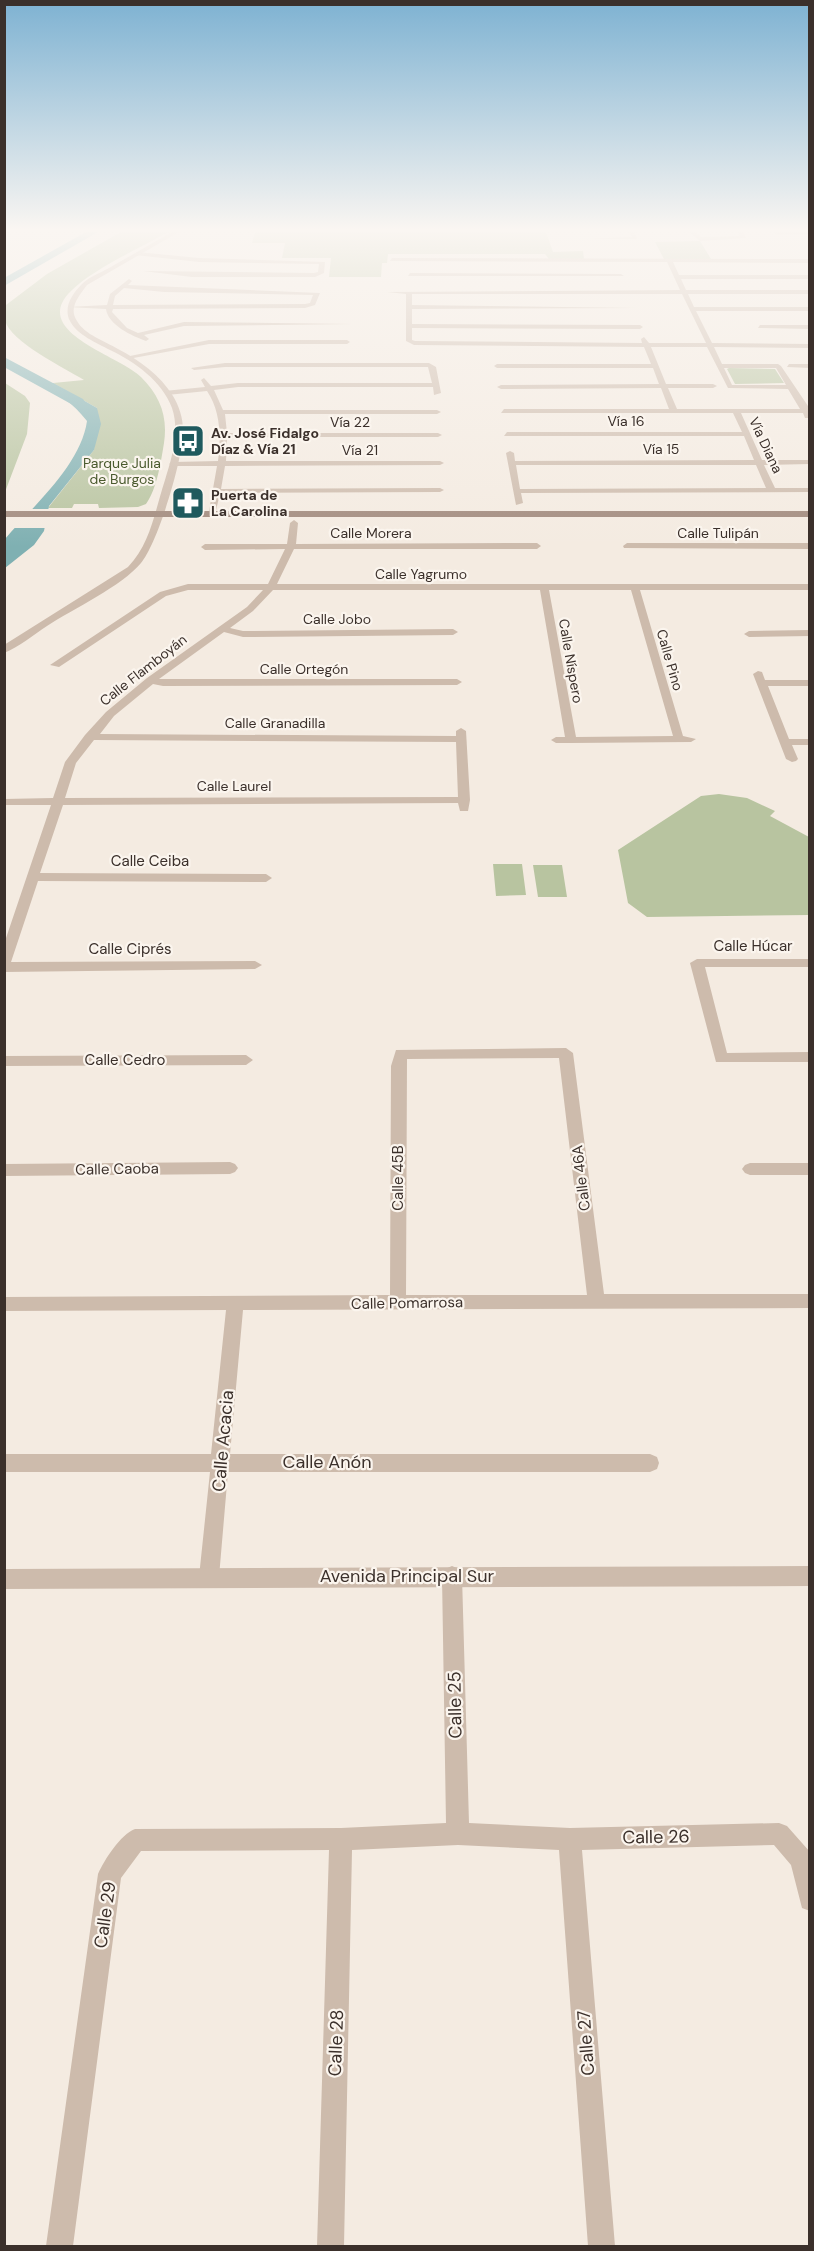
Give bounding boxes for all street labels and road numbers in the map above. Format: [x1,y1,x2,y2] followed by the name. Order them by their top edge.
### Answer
[608,412,645,430] street label: Vía 16
[330,413,370,431] street label: Vía 22
[745,414,787,476] street label: Vía Diana
[643,440,679,458] street label: Vía 15
[342,441,378,459] street label: Vía 21
[330,524,412,542] street label: Calle Morera
[677,524,759,542] street label: Calle Tulipán
[375,565,467,583] street label: Calle Yagrumo
[303,610,371,628] street label: Calle Jobo
[555,617,587,705] street label: Calle Níspero
[653,627,687,693] street label: Calle Pino
[96,630,190,710] street label: Calle Flamboyán
[260,660,348,678] street label: Calle Ortegón
[225,714,325,732] street label: Calle Granadilla
[197,777,271,795] street label: Calle Laurel
[111,851,189,871] street label: Calle Ceiba
[713,936,793,956] street label: Calle Húcar
[88,939,172,959] street label: Calle Ciprés
[85,1050,166,1070] street label: Calle Cedro
[567,1144,595,1212] street label: Calle 46A
[388,1145,408,1211] street label: Calle 45B
[75,1158,159,1180] street label: Calle Caoba
[351,1292,463,1314] street label: Calle Pomarrosa
[207,1389,239,1493] street label: Calle Acacia
[282,1450,372,1474] street label: Calle Anón
[320,1564,495,1588] street label: Avenida Principal Sur
[442,1671,468,1739] street label: Calle 25
[622,1824,690,1850] street label: Calle 26
[88,1880,122,1950] street label: Calle 29
[323,2009,349,2077] street label: Calle 28
[572,2010,600,2076] street label: Calle 27

